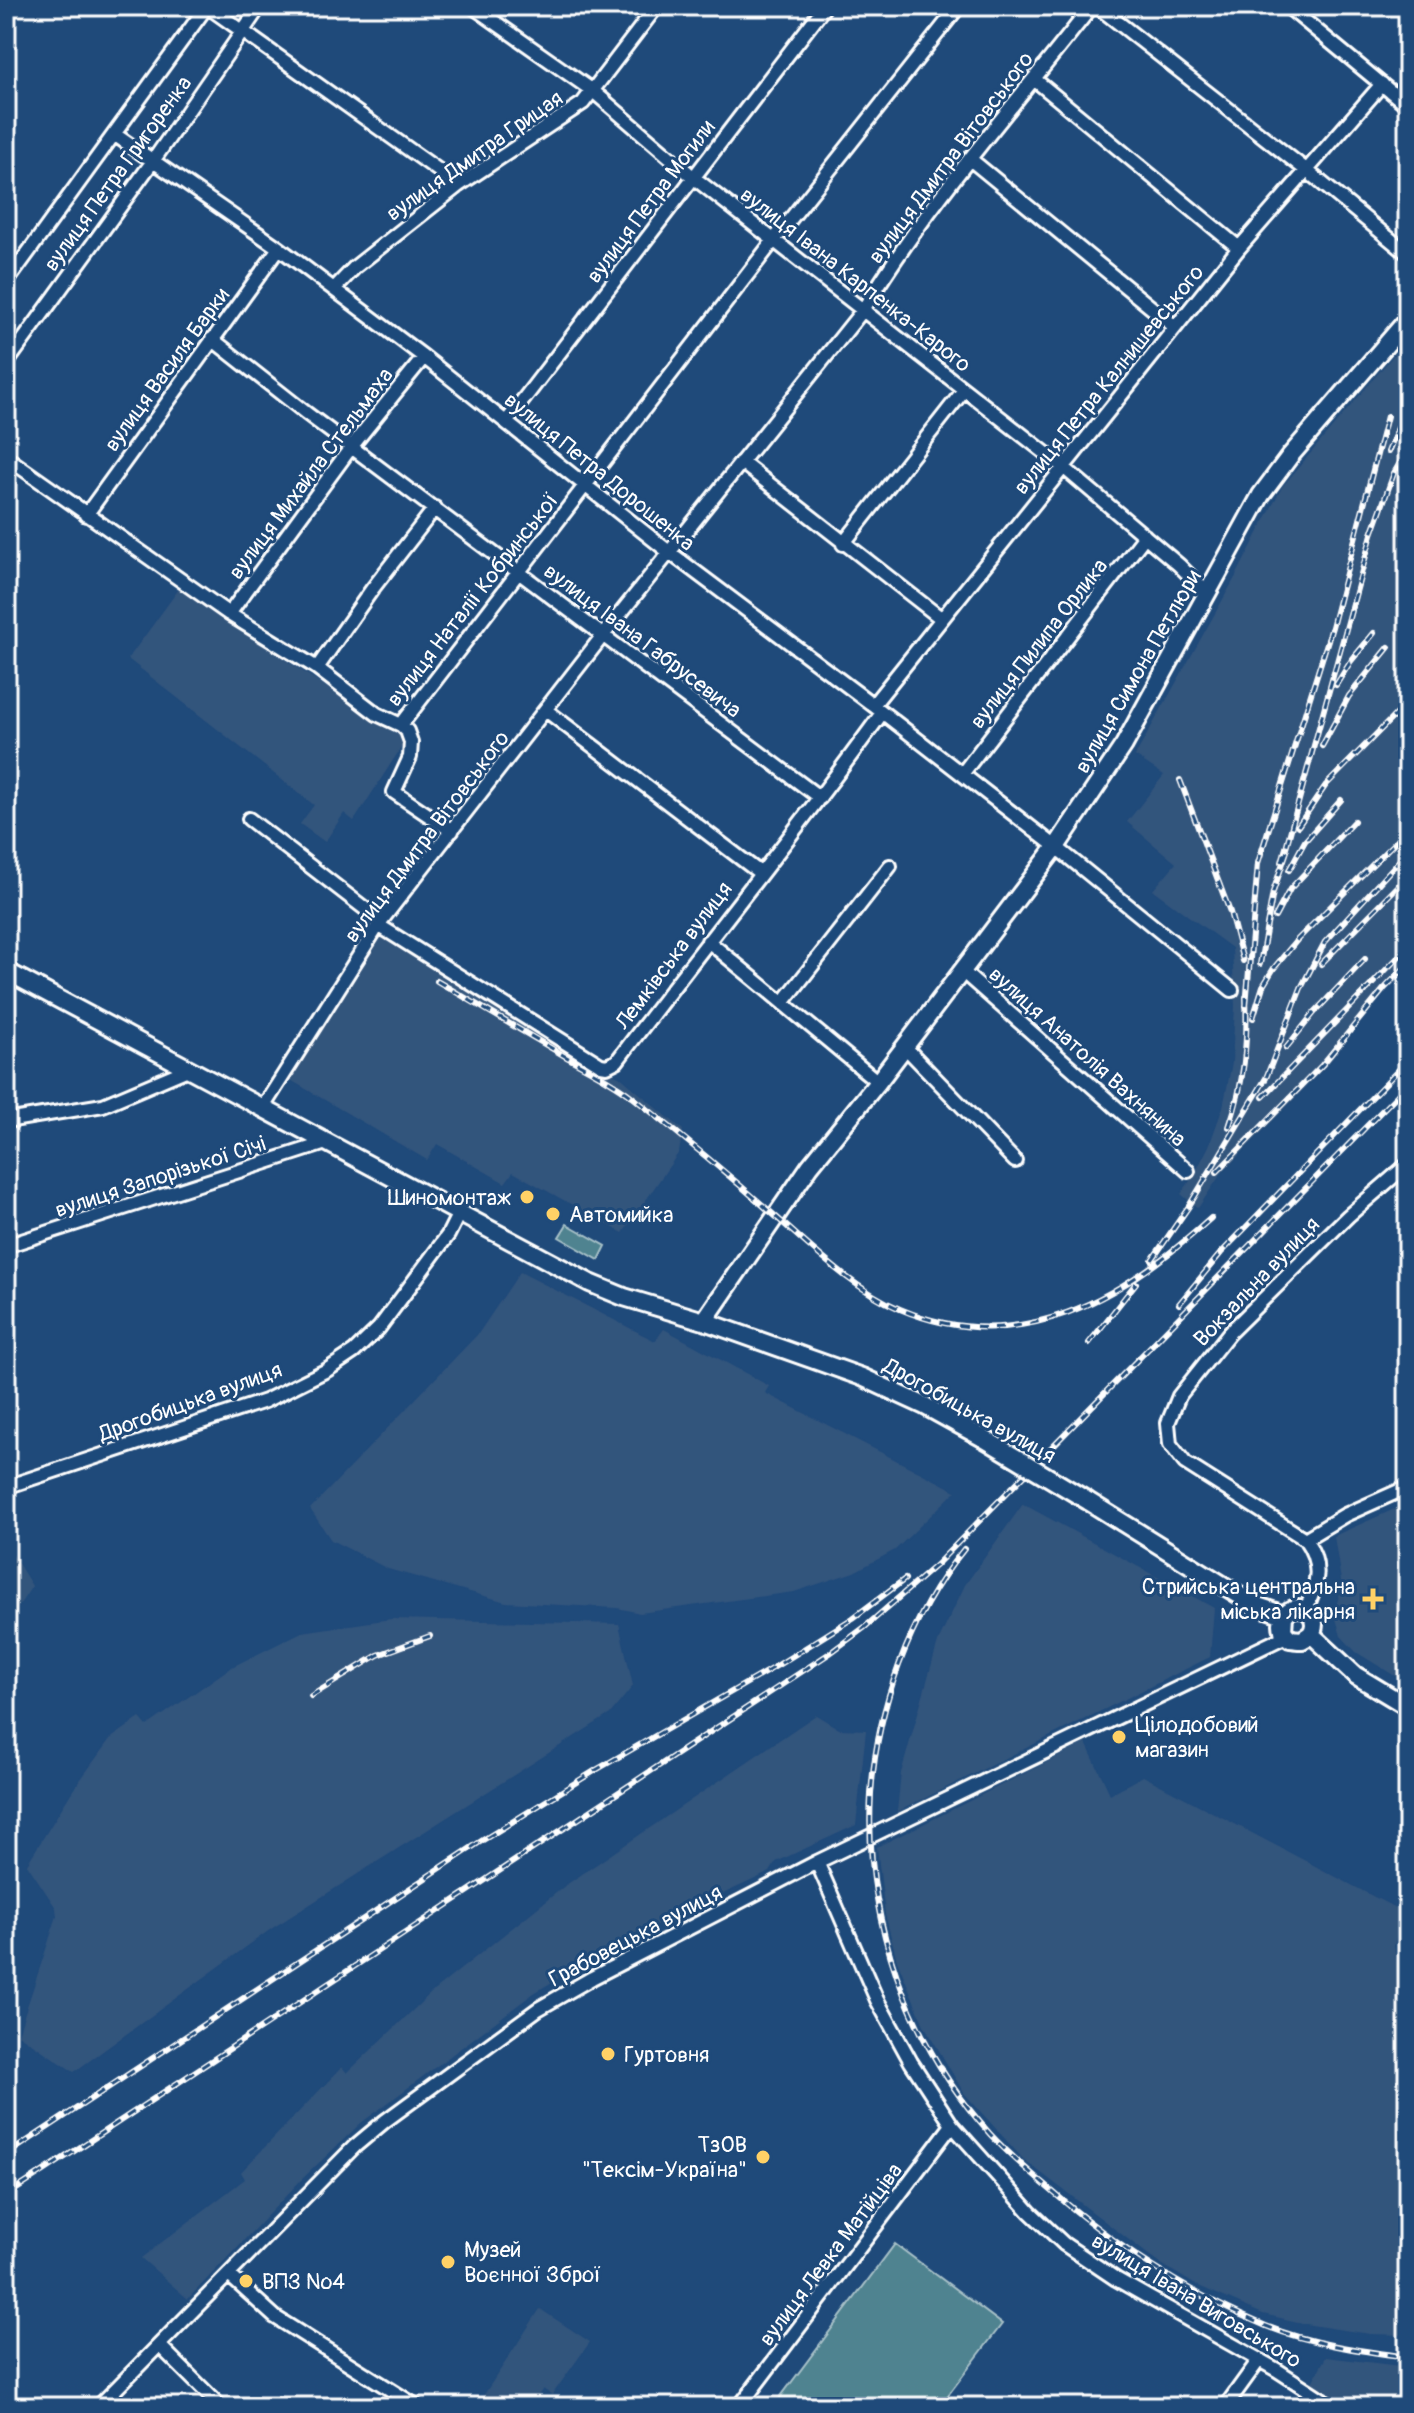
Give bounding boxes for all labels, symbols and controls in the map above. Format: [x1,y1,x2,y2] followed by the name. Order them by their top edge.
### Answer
[862,46,1040,269] street label: вулиця Дмитра Вітовського
[37,70,198,277] street label: вулиця Петра Григоренка
[381,84,568,227] street label: вулиця Дмитра Грицая
[580,114,721,289] street label: вулиця Петра Могили
[734,181,977,379] street label: вулиця Івана Карпенка-Карого
[1008,259,1210,500] street label: вулиця Петра Калнишевського
[98,282,236,457] street label: вулиця Василя Барки
[222,362,399,585] street label: вулиця Михайла Стельмаха
[498,386,700,557] street label: вулиця Петра Дорошенка
[381,487,565,712] street label: вулиця Наталії Кобринської
[964,553,1114,734] street label: вулиця Пилипа Орлика
[538,557,747,724] street label: вулиця Івана Габрусевича
[1068,565,1208,778] street label: вулиця Симона Петлюри
[338,725,516,948] street label: вулиця Дмитра Вітовського
[608,876,739,1036] street label: Лемківська вулиця
[983,961,1192,1153] street label: вулиця Анатолія Вахнянина
[51,1130,269,1224] street label: вулиця Запорізької Січі
[388,1184,511,1212] place label: Шиномонтаж
[518,1188,536,1206] marker: Шиномонтаж
[569,1201,673,1229] place label: Автомийка
[544,1205,562,1223] marker: Автомийка
[1188,1211,1326,1353] street label: Вокзальна вулиця
[877,1351,1061,1470] street label: Дрогобицька вулиця
[94,1356,286,1448] street label: Дрогобицька вулиця
[1142,1573,1355,1626] place label: Стрийська центральна міська лікарня
[1362,1588,1384,1610] marker: Стрийська центральна міська лікарня
[1135,1711,1259,1764] place label: Цілодобовий магазин
[1110,1728,1128,1746] marker: Цілодобовий магазин
[544,1878,727,1993] street label: Грабовецька вулиця
[624,2041,709,2069] place label: Гуртовня
[599,2045,617,2063] marker: Гуртовня
[582,2131,747,2184] place label: ТзОВ "Тексім-Україна"
[754,2148,772,2166] marker: ТзОВ "Тексім-Україна"
[753,2158,909,2352] street label: вулиця Левка Матійціва
[1086,2227,1307,2375] street label: вулиця Івана Виговського
[464,2236,602,2289] place label: Музей Воєнної Зброї
[439,2253,457,2271] marker: Музей Воєнної Зброї
[262,2268,345,2296] place label: ВПЗ №4
[237,2272,255,2290] marker: ВПЗ №4

